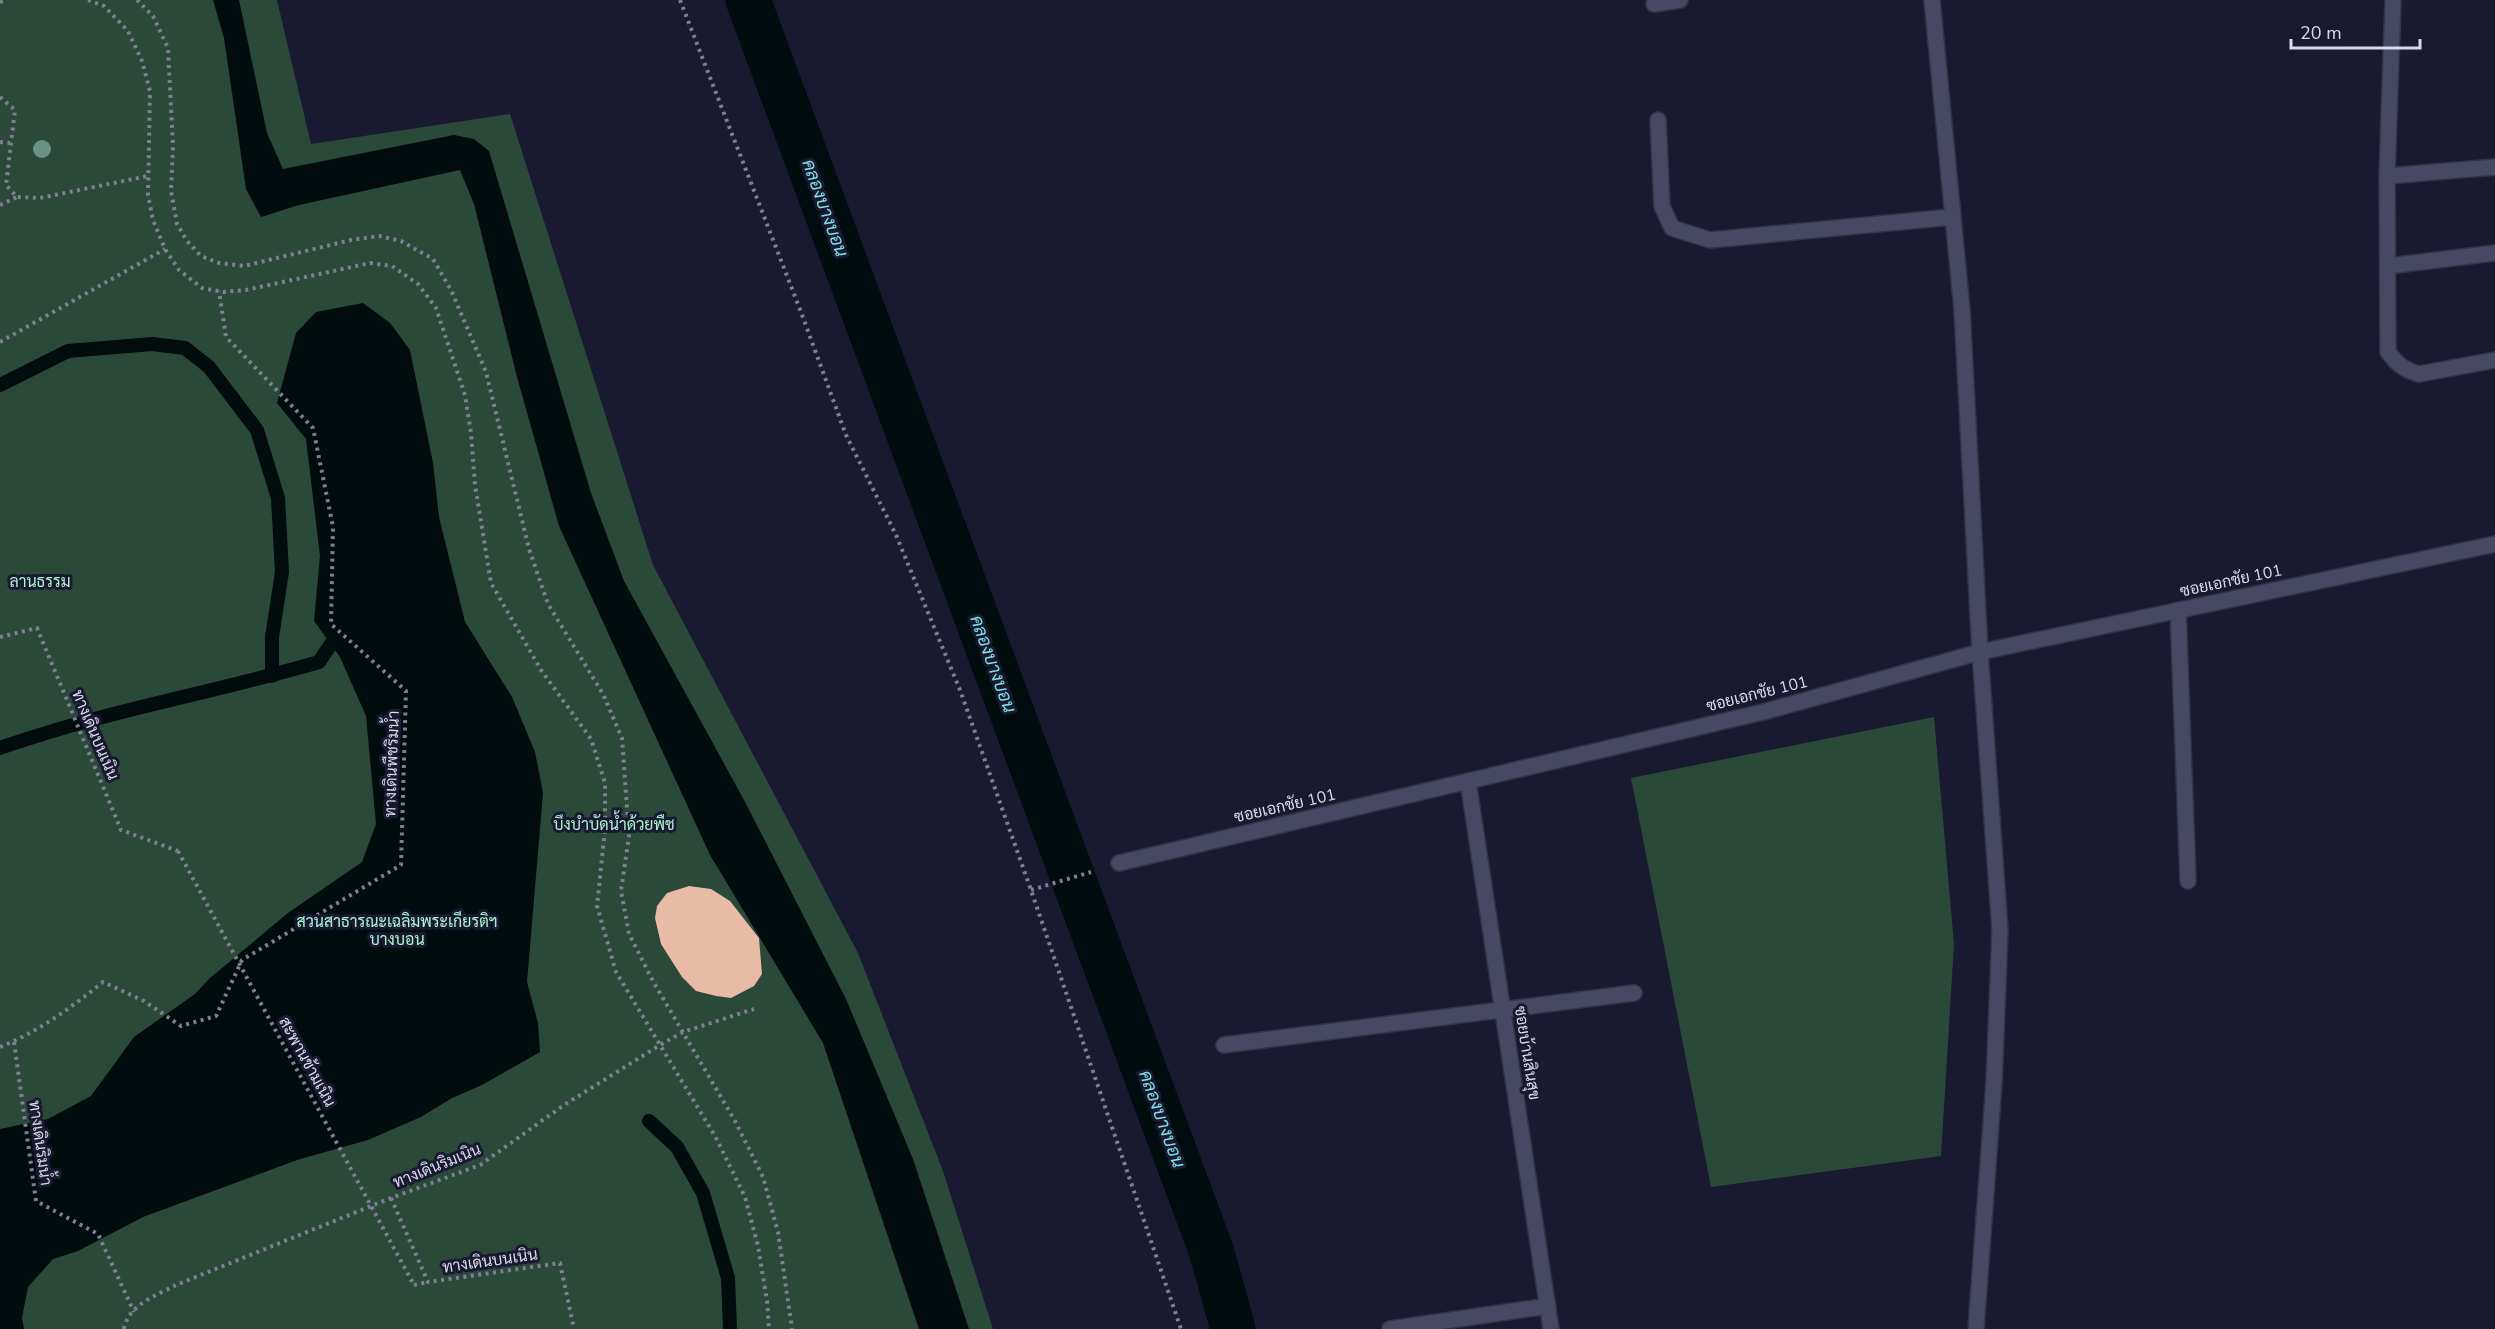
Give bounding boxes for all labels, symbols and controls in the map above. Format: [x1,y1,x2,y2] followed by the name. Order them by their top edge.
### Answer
[2291,12,2420,50] scale bar
[2300,21,2342,45] text: 20 m
[796,156,854,261] water label: คลองบางบอน
[2178,559,2284,603] street label: ซอยเอกชัย 101
[9,571,71,593] park label: ลานธรรม
[964,612,1022,717] water label: คลองบางบอน
[1704,671,1810,717] street label: ซอยเอกชัย 101
[66,687,124,783] street label: ทางเดินบนเนิน
[375,710,405,818] street label: ทางเดินพืชริมน้ำ
[1232,784,1338,828] street label: ซอยเอกชัย 101
[553,810,675,836] park label: บึงบำบัดน้ำด้วยพืช
[296,910,498,951] park label: สวนสาธารณะเฉลิมพระเกียรติฯ บางบอน
[1509,1004,1545,1102] street label: ซอยบ้านสินสุข
[273,1013,341,1111] street label: สะพานข้ามเนิน
[1133,1067,1191,1172] water label: คลองบางบอน
[23,1098,61,1187] street label: ทางเดินริมน้ำ
[390,1138,484,1194] street label: ทางเดินริมเนิน
[441,1243,539,1279] street label: ทางเดินบนเนิน

